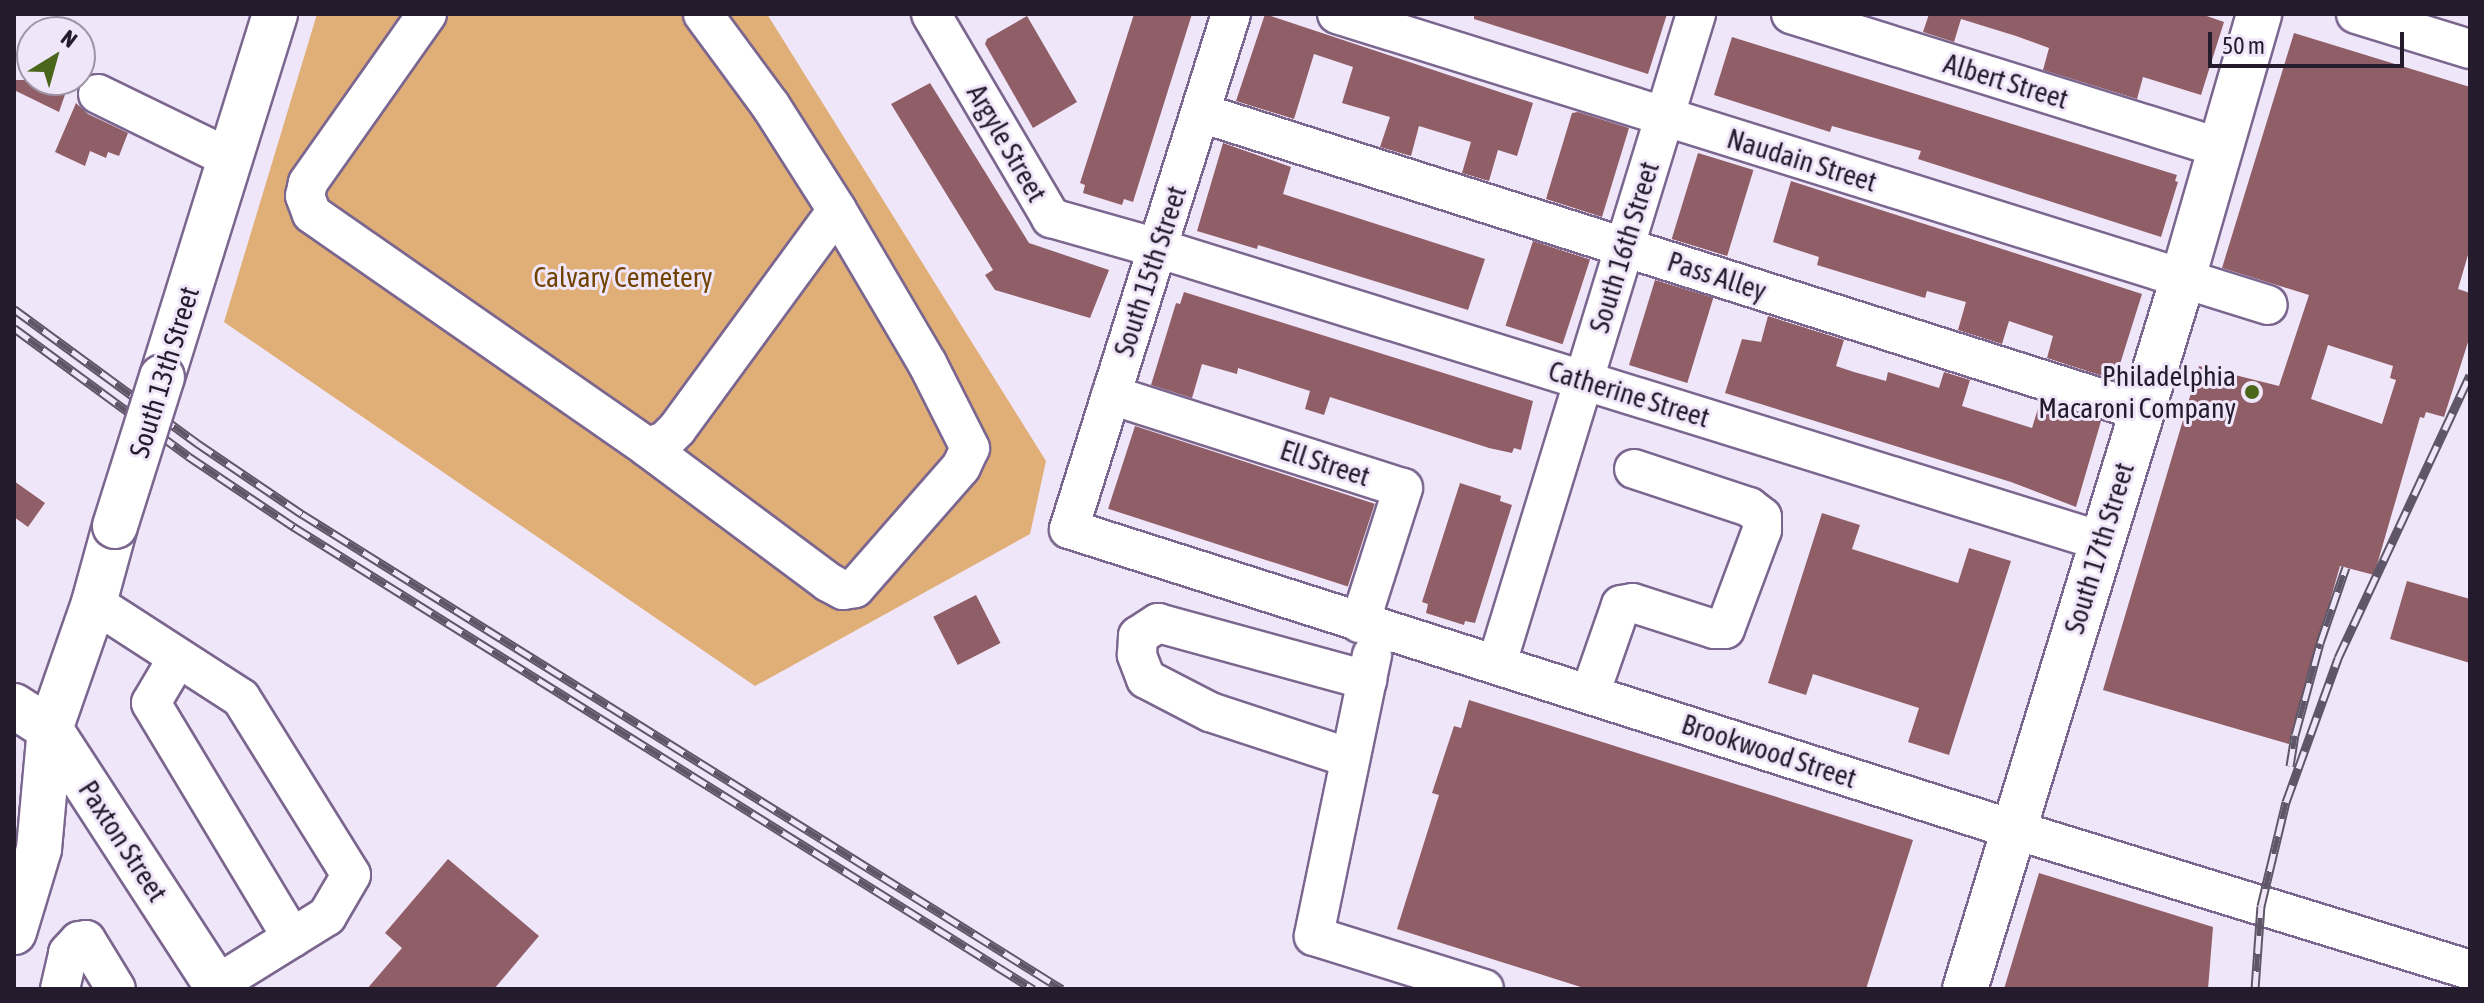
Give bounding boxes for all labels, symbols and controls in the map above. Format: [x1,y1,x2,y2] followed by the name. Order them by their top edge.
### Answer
[16,16,96,96] north arrow
[2212,16,2408,66] scale bar
[56,24,82,53] text: N
[2222,32,2265,59] text: 50 m
[1940,46,2072,116] street label: Albert Street
[960,78,1054,208] street label: Argyle Street
[1723,121,1881,199] street label: Naudain Street
[1582,157,1666,337] street label: South 16th Street
[1107,182,1193,360] street label: South 15th Street
[1663,244,1771,308] street label: Pass Alley
[533,260,713,294] park label: Calvary Cemetery
[122,282,206,462] street label: South 13th Street
[1545,354,1713,434] street label: Catherine Street
[2038,359,2236,425] place label: Philadelphia Macaroni Company
[2243,383,2261,401] marker: Philadelphia Macaroni Company
[1276,433,1374,493] street label: Ell Street
[2057,458,2141,638] street label: South 17th Street
[1678,707,1860,795] street label: Brookwood Street
[72,774,174,908] street label: Paxton Street

